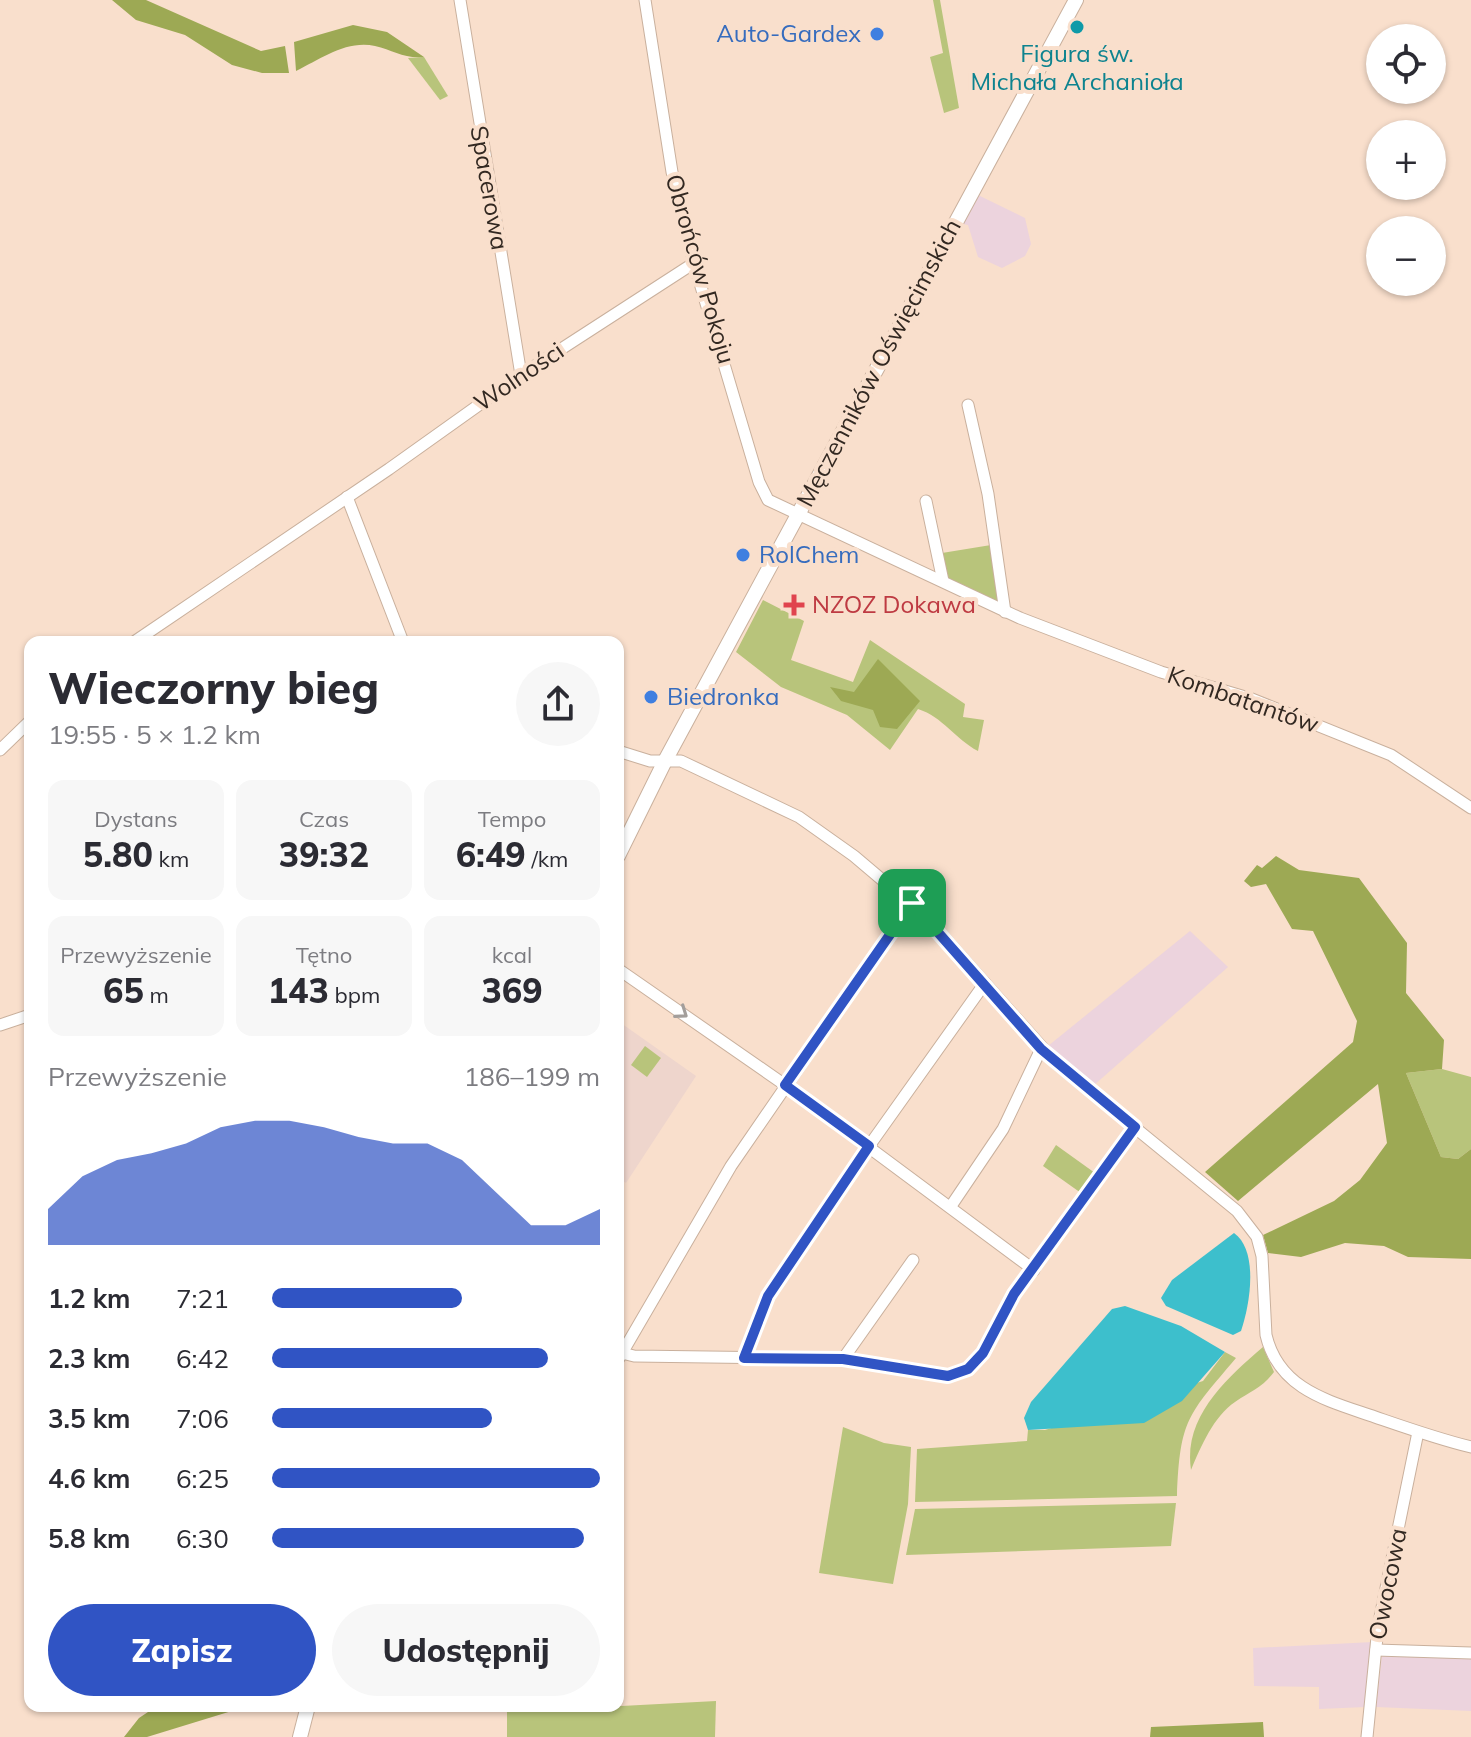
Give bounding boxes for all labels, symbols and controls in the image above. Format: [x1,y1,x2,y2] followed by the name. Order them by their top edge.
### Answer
[716,18,861,48] place label: Auto-Gardex
[1068,18,1086,36] marker: Figura św. Michała Archanioła
[1366,24,1446,296] map controls
[1366,24,1446,104] button: locate
[868,25,886,43] marker: Auto-Gardex
[970,38,1184,96] place label: Figura św. Michała Archanioła
[1366,120,1446,200] button: +
[464,123,516,252] street label: Spacerowa
[660,171,742,367] street label: Obrońców Pokoju
[789,213,967,512] street label: Męczenników Oświęcimskich
[1366,216,1446,296] button: −
[468,335,569,417] street label: Wolności
[759,539,859,569] place label: RolChem
[734,546,752,564] marker: RolChem
[812,589,976,619] place label: NZOZ Dokawa
[783,594,805,616] marker: NZOZ Dokawa
[1164,659,1323,739] street label: Kombatantów
[48,660,379,715] text: Wieczorny bieg
[516,662,600,746] button: share
[667,681,779,711] place label: Biedronka
[642,688,660,706] marker: Biedronka
[48,718,261,751] text: 19:55 · 5 × 1.2 km
[94,805,178,833] text: Dystans
[299,805,349,833] text: Czas
[478,805,546,833] text: Tempo
[83,833,153,876] text: 5.80
[279,833,369,876] text: 39:32
[456,833,526,876] text: 6:49
[153,845,189,873] text: km
[526,845,568,873] text: /km
[878,869,946,937] pin
[890,881,934,925] icon: arrive
[60,941,212,969] text: Przewyższenie
[296,941,352,969] text: Tętno
[492,941,532,969] text: kcal
[103,969,144,1012] text: 65
[268,969,329,1012] text: 143
[481,969,543,1012] text: 369
[144,981,169,1009] text: m
[329,981,380,1009] text: bpm
[673,1003,687,1018] one-way arrow
[48,1060,227,1093] text: Przewyższenie
[464,1060,600,1093] text: 186–199 m
[48,1282,131,1315] text: 1.2 km
[176,1282,229,1315] text: 7:21
[48,1342,131,1375] text: 2.3 km
[176,1342,229,1375] text: 6:42
[48,1402,131,1435] text: 3.5 km
[176,1402,229,1435] text: 7:06
[48,1462,131,1495] text: 4.6 km
[176,1462,229,1495] text: 6:25
[48,1522,131,1555] text: 5.8 km
[176,1522,229,1555] text: 6:30
[1362,1525,1413,1642] street label: Owocowa
[48,1604,316,1696] button: Zapisz
[332,1604,600,1696] button: Udostępnij

